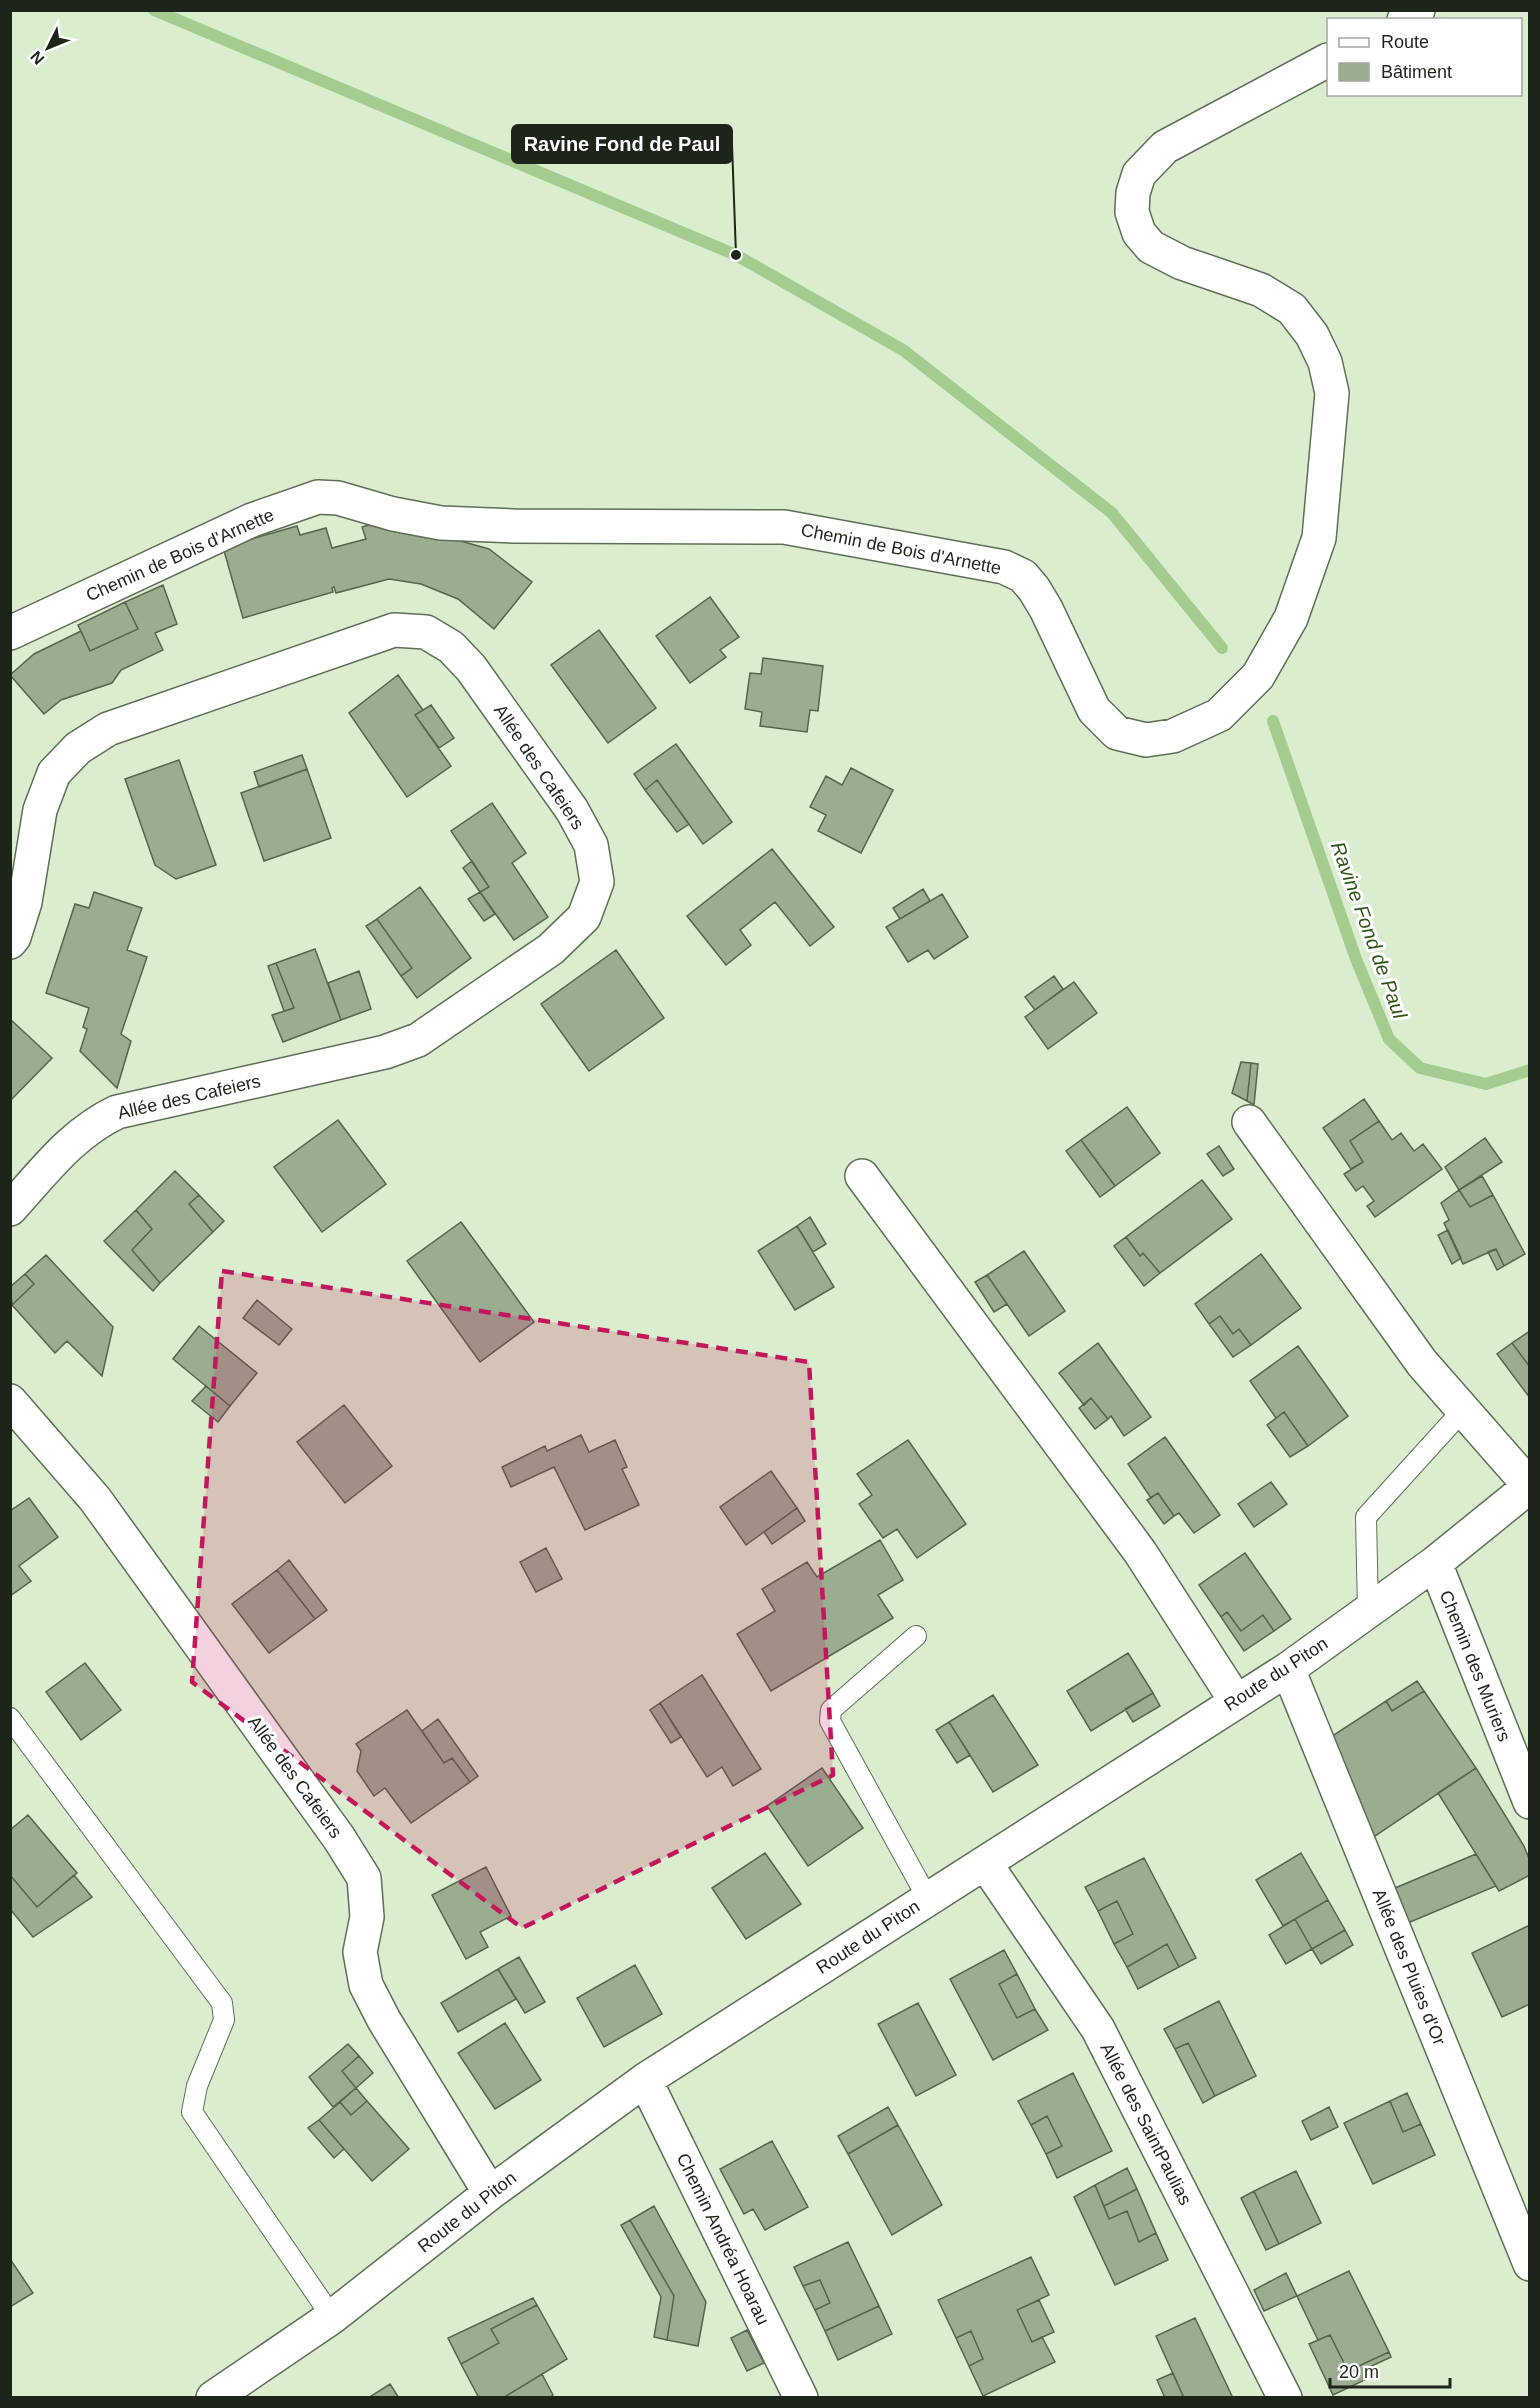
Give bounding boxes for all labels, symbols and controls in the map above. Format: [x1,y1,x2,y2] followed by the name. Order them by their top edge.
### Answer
[18,18,78,78] north arrow
[1327,18,1522,96] legend
[1381,32,1429,52] text: Route
[27,48,48,68] text: N
[1381,62,1452,82] text: Bâtiment
[512,125,732,163] callout: Ravine Fond de Paul
[524,133,720,155] text: Ravine Fond de Paul
[83,504,277,606] street label: Chemin de Bois d'Arnette
[799,520,1003,578] street label: Chemin de Bois d'Arnette
[490,701,588,833] street label: Allée des Cafeiers
[1327,838,1411,1022] water label: Ravine Fond de Paul
[116,1071,262,1123] street label: Allée des Cafeiers
[1436,1588,1514,1744] street label: Chemin des Muriers
[1221,1633,1331,1715] street label: Route du Piton
[244,1712,346,1842] street label: Allée des Cafeiers
[1369,1886,1449,2048] street label: Allée des Pluies d'Or
[813,1896,923,1978] street label: Route du Piton
[1096,2040,1196,2208] street label: Allée des SaintPaulias
[673,2150,773,2328] street label: Chemin Andréa Hoarau
[414,2167,520,2257] street label: Route du Piton
[1330,2351,1450,2389] scale bar
[1339,2362,1379,2382] text: 20 m

